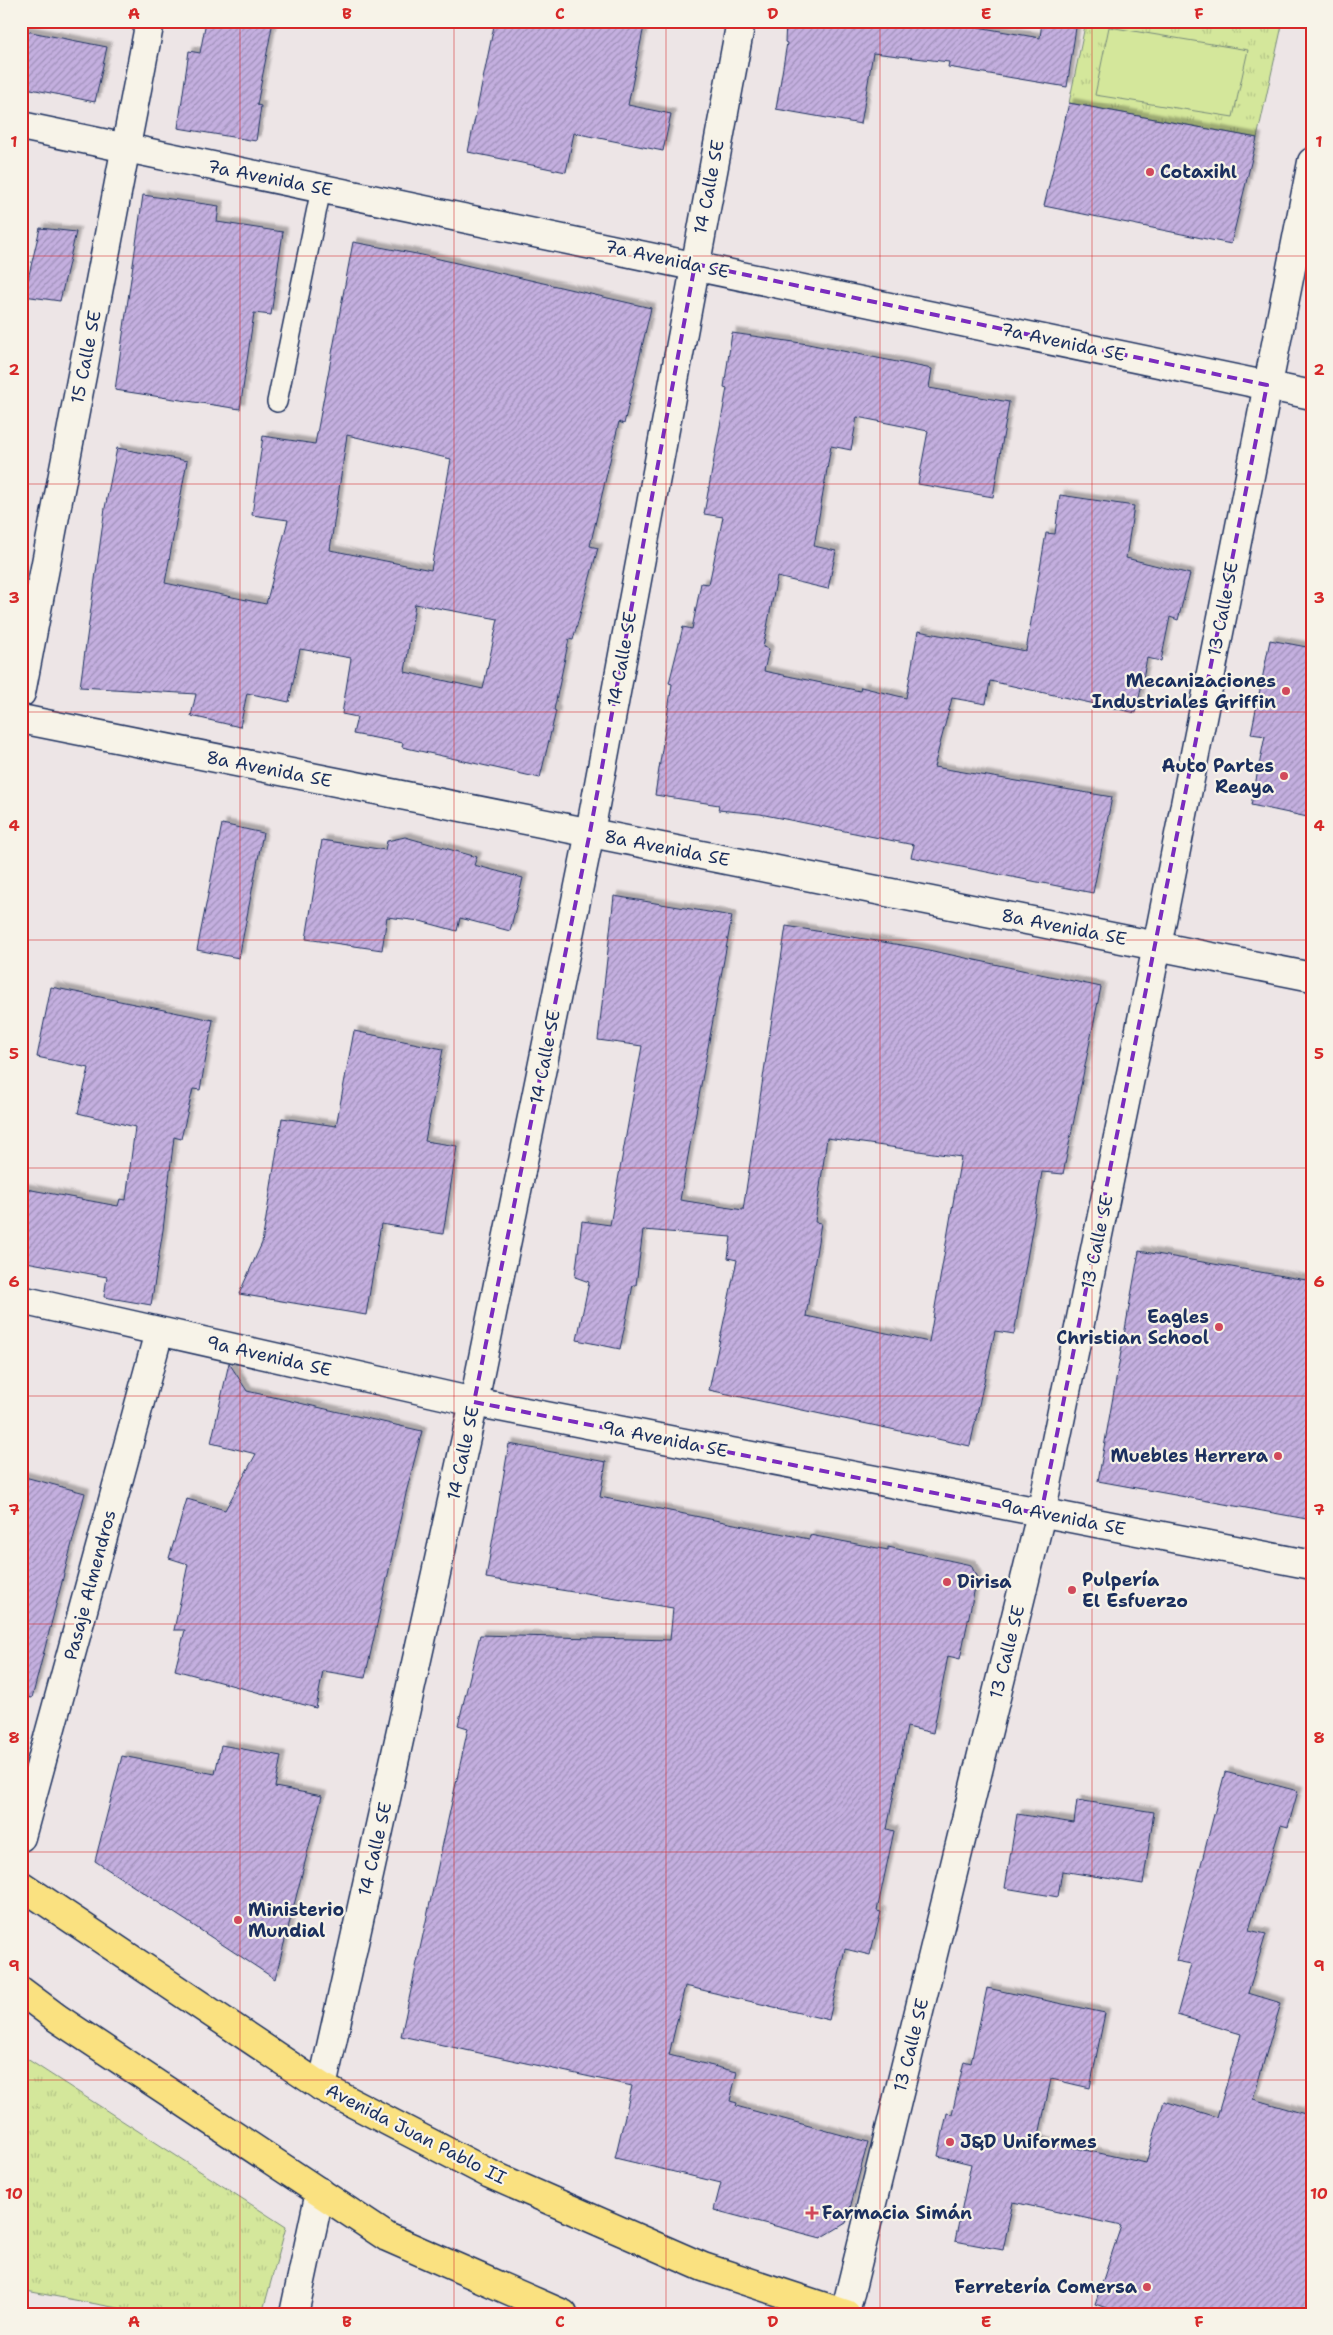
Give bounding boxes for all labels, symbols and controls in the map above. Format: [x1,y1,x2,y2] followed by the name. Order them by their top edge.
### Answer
[128,3,140,24] text: A
[342,3,352,24] text: B
[555,3,565,24] text: C
[767,3,779,24] text: D
[981,3,991,24] text: E
[1194,3,1204,24] text: F
[10,131,18,152] text: 1
[1315,131,1323,152] text: 1
[688,138,730,236] street label: 14 Calle SE
[205,154,335,202] street label: 7a Avenida SE
[1160,160,1237,184] place label: Cotaxihl
[1144,166,1156,178] marker: Cotaxihl
[602,234,732,284] street label: 7a Avenida SE
[65,308,107,406] street label: 15 Calle SE
[998,317,1128,367] street label: 7a Avenida SE
[8,359,20,380] text: 2
[1313,359,1325,380] text: 2
[1202,560,1244,658] street label: 13 Calle SE
[8,587,20,608] text: 3
[1313,587,1325,608] text: 3
[602,610,642,708] street label: 14 Calle SE
[1092,669,1276,714] place label: Mecanizaciones Industriales Griffin
[1280,685,1292,697] marker: Mecanizaciones Industriales Griffin
[204,745,334,793] street label: 8a Avenida SE
[1162,754,1275,799] place label: Auto Partes Reaya
[1278,770,1290,782] marker: Auto Partes Reaya
[8,815,20,836] text: 4
[1313,815,1325,836] text: 4
[602,824,732,872] street label: 8a Avenida SE
[999,903,1129,951] street label: 8a Avenida SE
[524,1008,566,1106] street label: 14 Calle SE
[9,1043,19,1064] text: 5
[1314,1043,1324,1064] text: 5
[1075,1193,1119,1291] street label: 13 Calle SE
[8,1271,20,1292] text: 6
[1313,1271,1325,1292] text: 6
[1056,1305,1209,1350] place label: Eagles Christian School
[1213,1321,1225,1333] marker: Eagles Christian School
[204,1330,334,1382] street label: 9a Avenida SE
[441,1404,485,1502] street label: 14 Calle SE
[600,1415,730,1463] street label: 9a Avenida SE
[1110,1444,1269,1468] place label: Muebles Herrera
[1272,1450,1284,1462] marker: Muebles Herrera
[998,1493,1128,1541] street label: 9a Avenida SE
[8,1499,20,1520] text: 7
[1313,1499,1325,1520] text: 7
[58,1507,122,1663] street label: Pasaje Almendros
[1082,1568,1188,1613] place label: Pulpería El Esfuerzo
[957,1570,1012,1594] place label: Dirisa
[941,1576,953,1588] marker: Dirisa
[1066,1584,1078,1596] marker: Pulpería El Esfuerzo
[984,1603,1030,1701] street label: 13 Calle SE
[8,1727,20,1748] text: 8
[1313,1727,1325,1748] text: 8
[353,1800,397,1898] street label: 14 Calle SE
[248,1898,344,1943] place label: Ministerio Mundial
[232,1914,244,1926] marker: Ministerio Mundial
[8,1955,20,1976] text: 9
[1313,1955,1325,1976] text: 9
[888,1996,934,2094] street label: 13 Calle SE
[322,2078,510,2190] street label: Avenida Juan Pablo II
[960,2130,1097,2154] place label: J&D Uniformes
[944,2136,956,2148] marker: J&D Uniformes
[5,2183,23,2204] text: 10
[1310,2183,1328,2204] text: 10
[822,2201,972,2225] place label: Farmacia Simán
[806,2207,818,2219] marker: Farmacia Simán
[955,2275,1138,2299] place label: Ferretería Comersa
[1141,2281,1153,2293] marker: Ferretería Comersa
[128,2311,140,2332] text: A
[342,2311,352,2332] text: B
[555,2311,565,2332] text: C
[767,2311,779,2332] text: D
[981,2311,991,2332] text: E
[1194,2311,1204,2332] text: F

